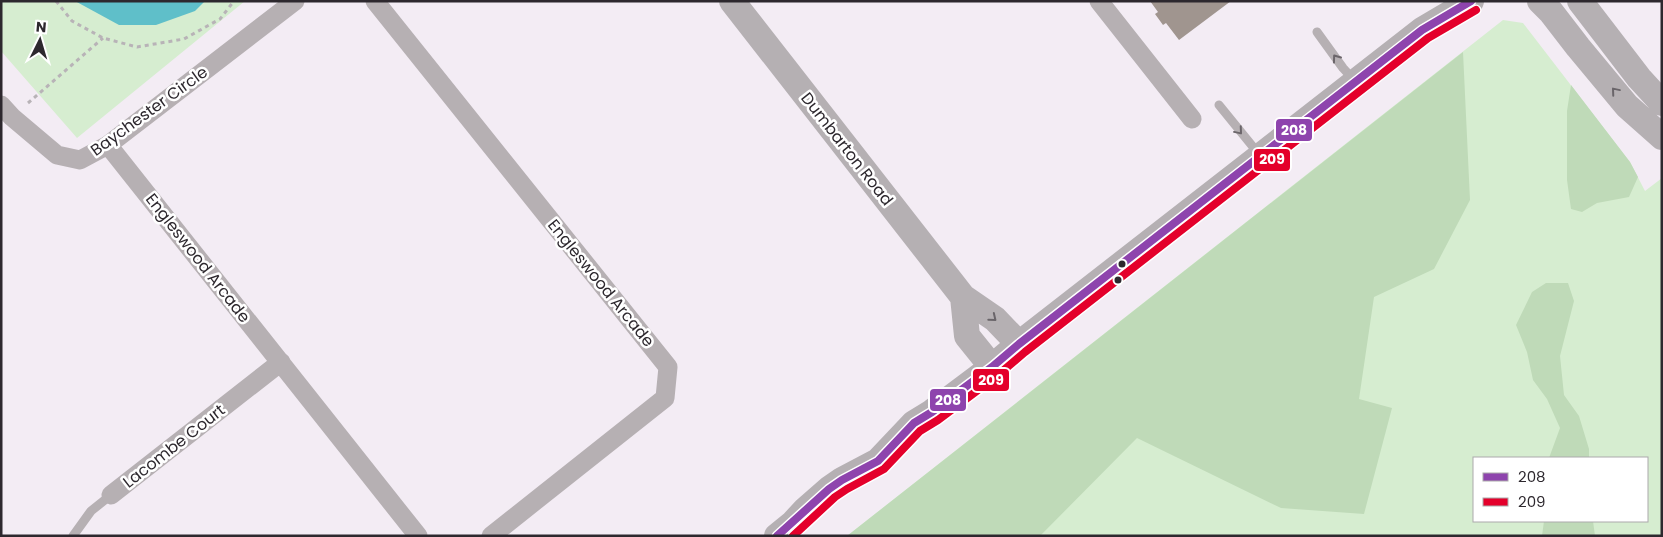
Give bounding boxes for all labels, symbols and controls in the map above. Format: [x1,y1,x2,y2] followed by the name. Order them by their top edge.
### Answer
[15,15,65,65] north arrow
[35,17,47,37] text: N
[1333,55,1341,64] one-way arrow
[86,61,212,161] street label: Baychester Circle
[796,88,898,210] street label: Dumbarton Road
[1612,88,1620,97] one-way arrow
[1275,118,1313,142] line badge: 208
[1281,120,1307,140] text: 208
[1234,125,1243,134] one-way arrow
[1253,148,1291,172] line badge: 209
[1259,149,1285,169] text: 209
[140,189,256,327] street label: Engleswood Arcade
[542,214,660,352] street label: Engleswood Arcade
[1117,259,1127,269] unlabelled marker
[1113,275,1123,285] unlabelled marker
[987,313,996,321] one-way arrow
[972,368,1010,392] line badge: 209
[978,370,1004,390] text: 209
[929,388,967,412] line badge: 208
[935,390,961,410] text: 208
[118,399,230,493] street label: Lacombe Court
[1473,457,1648,522] legend
[1518,466,1546,487] text: 208
[1518,491,1546,512] text: 209

